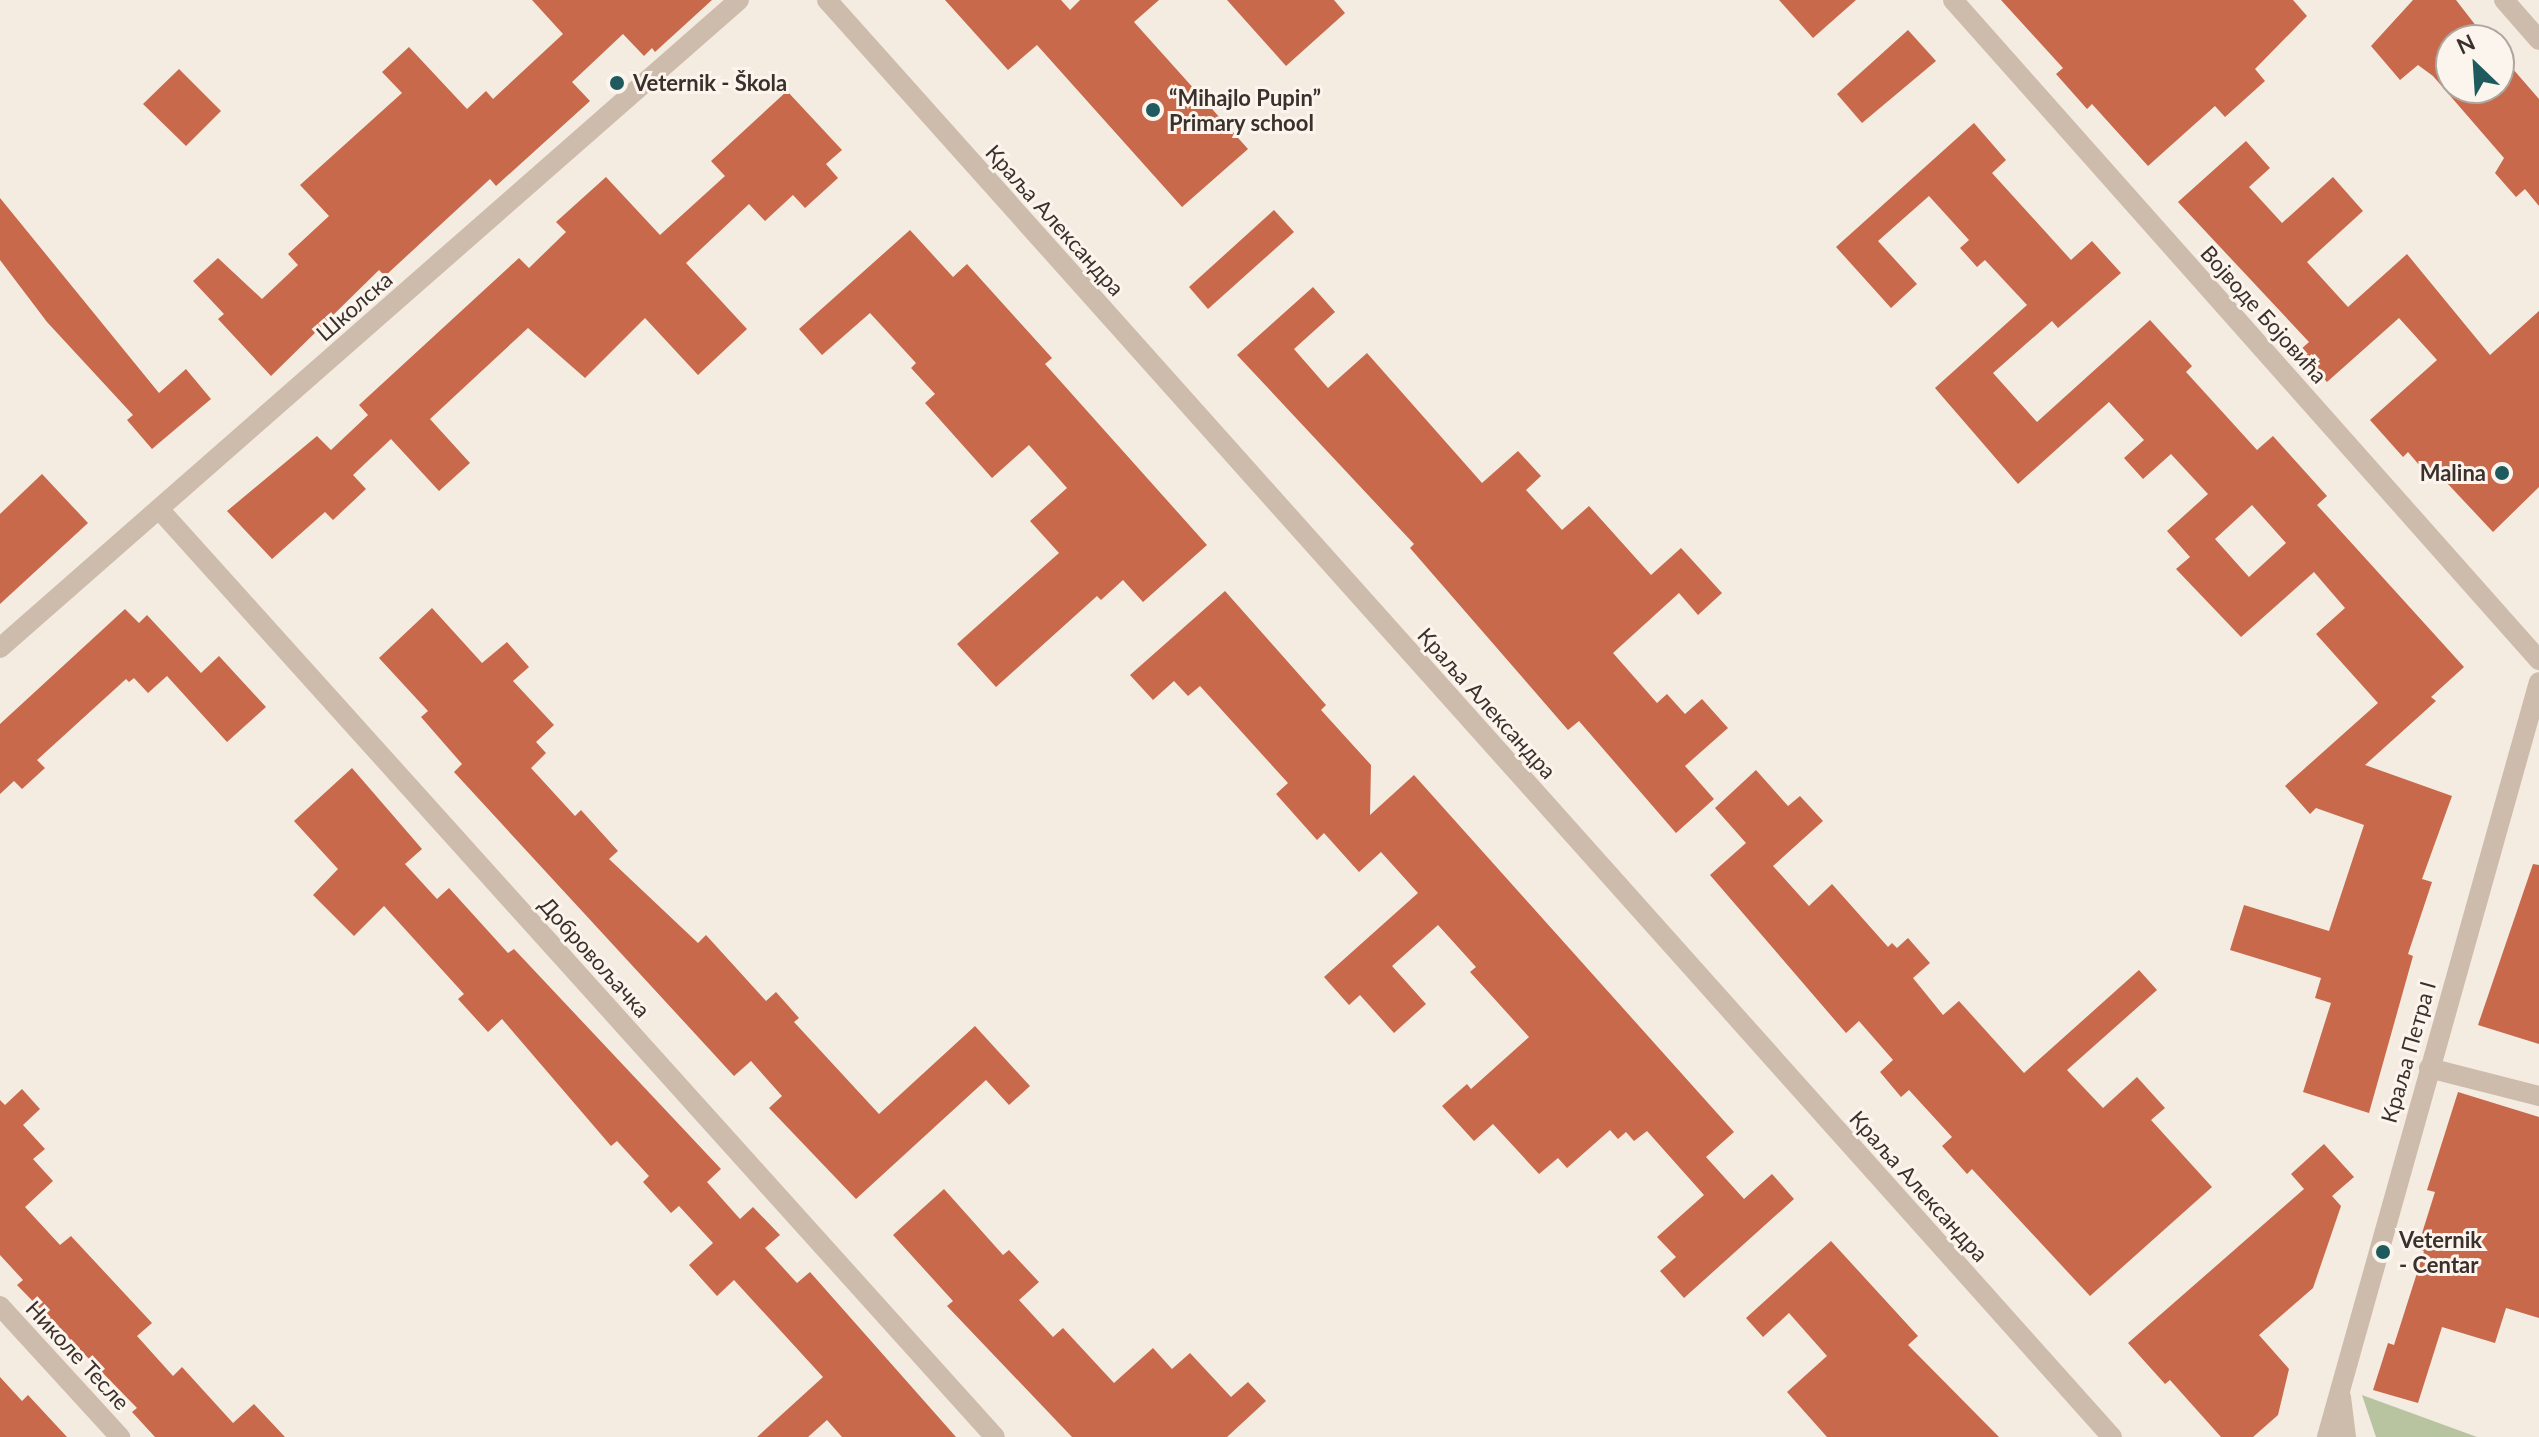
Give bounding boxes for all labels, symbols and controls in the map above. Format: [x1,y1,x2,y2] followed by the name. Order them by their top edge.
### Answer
[2435,24,2515,104] north arrow
[2452,28,2479,59] text: N
[633,70,787,96] place label: Veternik - Škola
[608,74,626,92] marker: Veternik - Škola
[1169,84,1321,136] place label: “Mihajlo Pupin” Primary school
[1144,101,1162,119] marker: “Mihajlo Pupin” Primary school
[980,139,1130,301] street label: Краља Александра
[2195,240,2333,388] street label: Војводе Бојовића
[311,266,397,346] street label: Школска
[2420,460,2486,486] place label: Malina
[2493,464,2511,482] marker: Malina
[1412,622,1562,784] street label: Краља Александра
[534,891,656,1023] street label: Добровољачка
[2375,978,2441,1126] street label: Краља Петра I
[1844,1105,1994,1267] street label: Краља Александра
[2399,1226,2482,1278] place label: Veternik - Centar
[2374,1243,2392,1261] marker: Veternik - Centar
[21,1295,135,1415] street label: Николе Тесле

